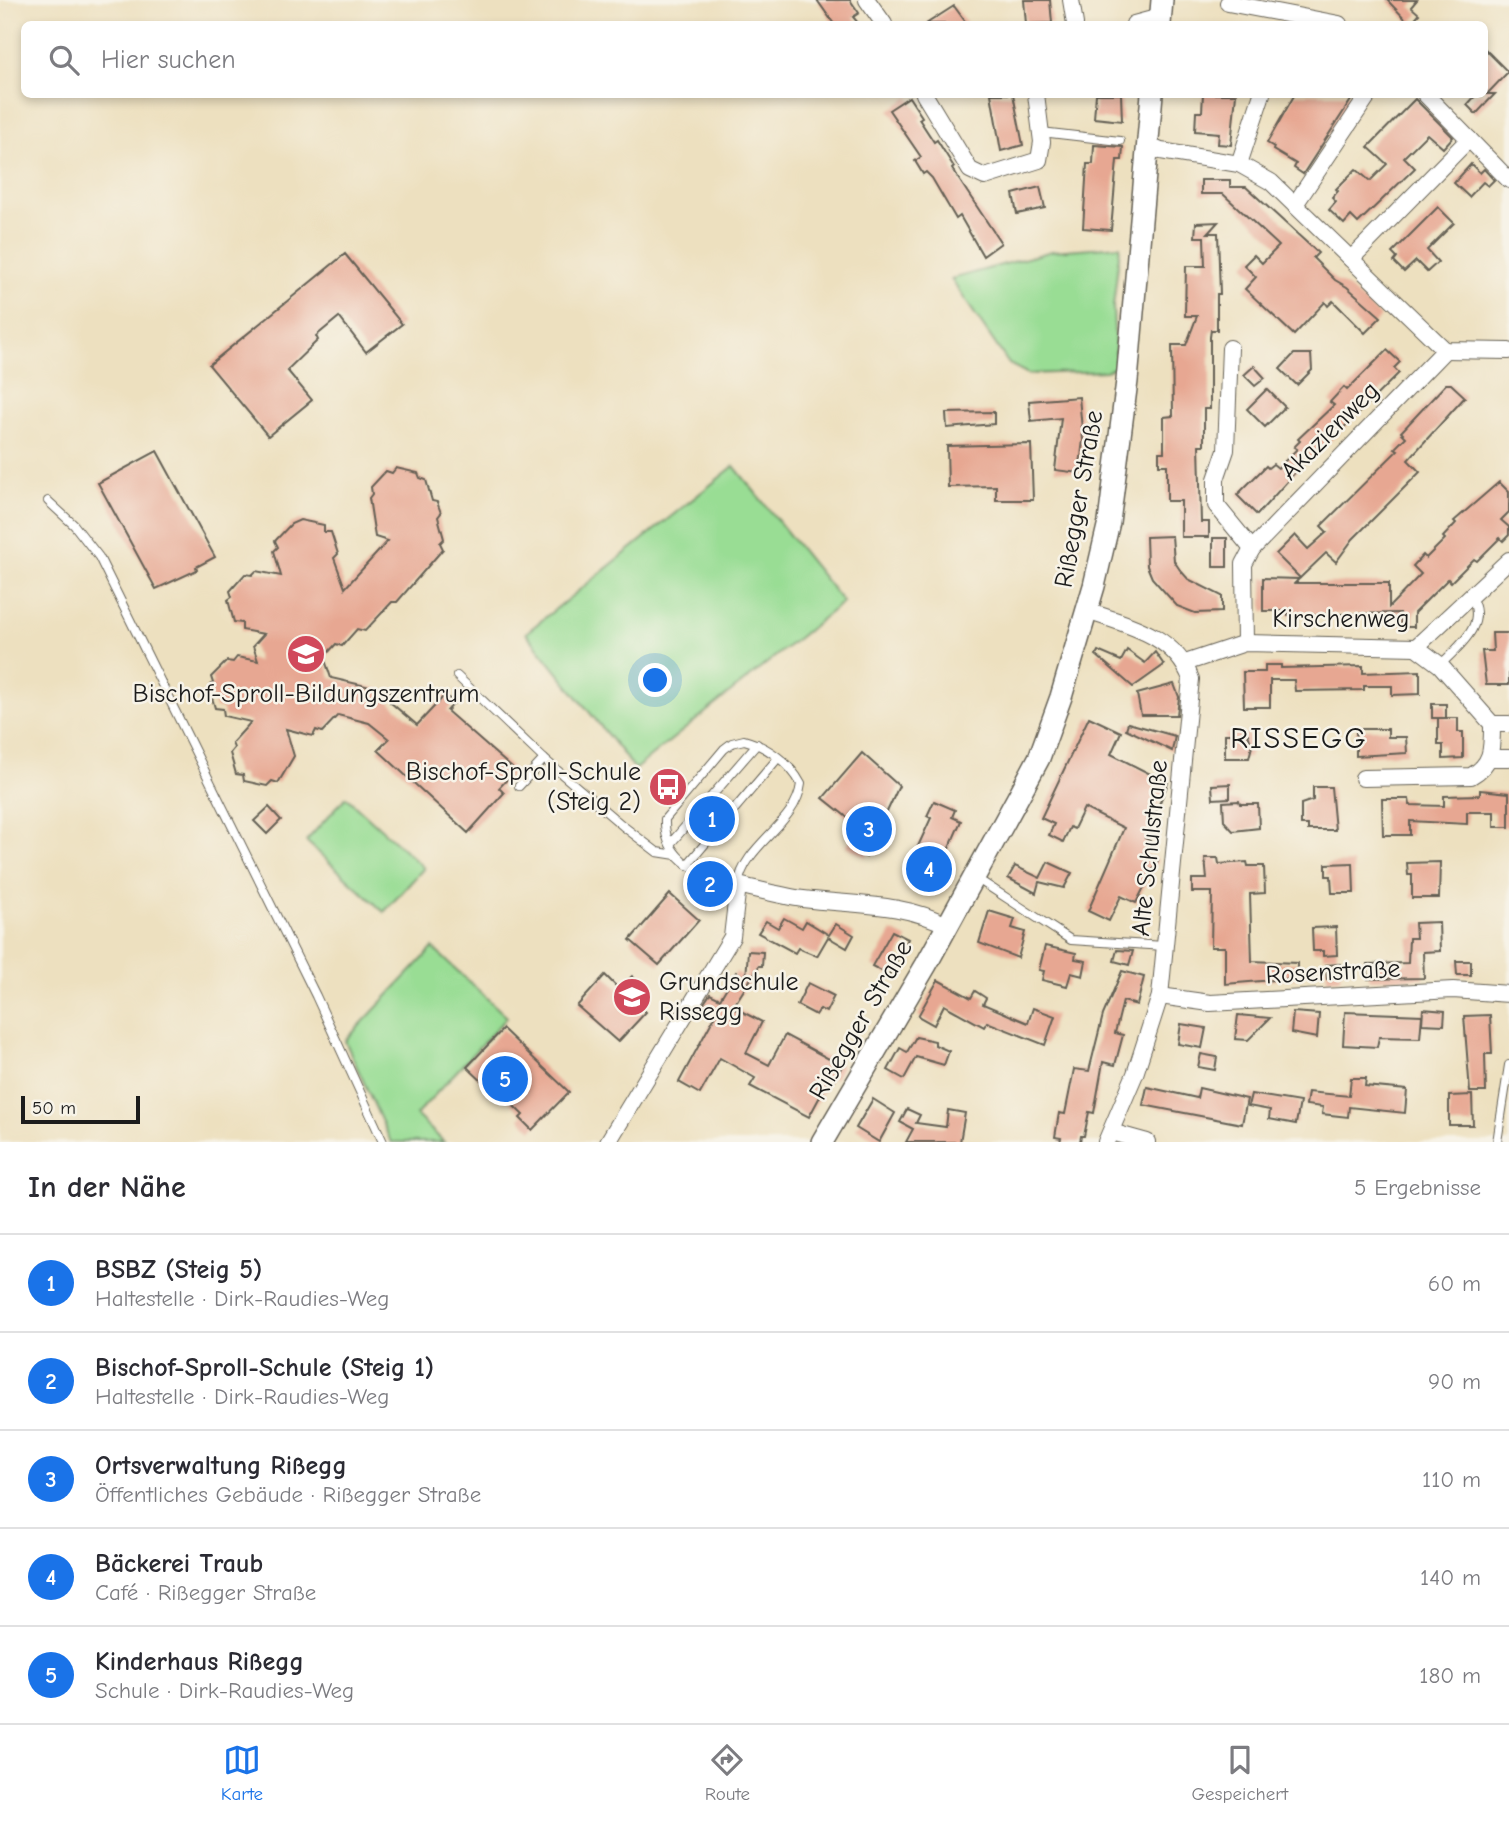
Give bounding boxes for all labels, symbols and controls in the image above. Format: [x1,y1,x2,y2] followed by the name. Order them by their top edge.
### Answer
[21,21,1488,98] search box
[45,41,83,79] icon: search
[101,45,236,75] text: Hier suchen
[1274,375,1386,487] street label: Akazienweg
[1049,408,1109,590] street label: Rißegger Straße
[1272,604,1410,634] street label: Kirschenweg
[285,633,327,675] school or university icon: Bischof-Sproll-Bildungszentrum
[638,663,672,697] your location
[133,679,479,709] place label: Bischof-Sproll-Bildungszentrum
[1230,721,1368,756] district label: RISSEGG
[406,757,641,817] place label: Bischof-Sproll-Schule (Steig 2)
[1126,758,1174,938] street label: Alte Schulstraße
[647,766,689,808] bus stop icon: Bischof-Sproll-Schule (Steig 2)
[689,793,735,845] pin: 1
[846,803,892,855] pin: 3
[906,843,952,895] pin: 4
[687,858,733,910] pin: 2
[803,935,919,1105] street label: Rißegger Straße
[1265,953,1401,991] street label: Rosenstraße
[659,967,799,1027] place label: Grundschule Rissegg
[611,976,653,1018] school or university icon: Grundschule Rissegg
[482,1053,528,1105] pin: 5
[21,1093,140,1125] scale bar
[32,1097,76,1119] text: 50 m
[28,1170,186,1205] text: In der Nähe
[1354,1174,1481,1201] text: 5 Ergebnisse
[95,1255,262,1285] text: BSBZ (Steig 5)
[46,1270,56,1297] text: 1
[1428,1270,1481,1297] text: 60 m
[95,1285,389,1312] text: Haltestelle · Dirk-Raudies-Weg
[95,1353,434,1383] text: Bischof-Sproll-Schule (Steig 1)
[45,1368,57,1395] text: 2
[1428,1368,1481,1395] text: 90 m
[95,1383,389,1410] text: Haltestelle · Dirk-Raudies-Weg
[95,1451,347,1481] text: Ortsverwaltung Rißegg
[45,1466,57,1493] text: 3
[1422,1466,1481,1493] text: 110 m
[95,1481,481,1508] text: Öffentliches Gebäude · Rißegger Straße
[95,1549,263,1579] text: Bäckerei Traub
[46,1564,56,1591] text: 4
[1420,1564,1481,1591] text: 140 m
[95,1579,316,1606] text: Café · Rißegger Straße
[95,1647,304,1677] text: Kinderhaus Rißegg
[45,1662,57,1689] text: 5
[1419,1662,1481,1689] text: 180 m
[95,1677,354,1704] text: Schule · Dirk-Raudies-Weg
[221,1741,263,1805] tab: Karte
[705,1741,750,1805] tab: Route
[1191,1741,1288,1805] tab: Gespeichert

